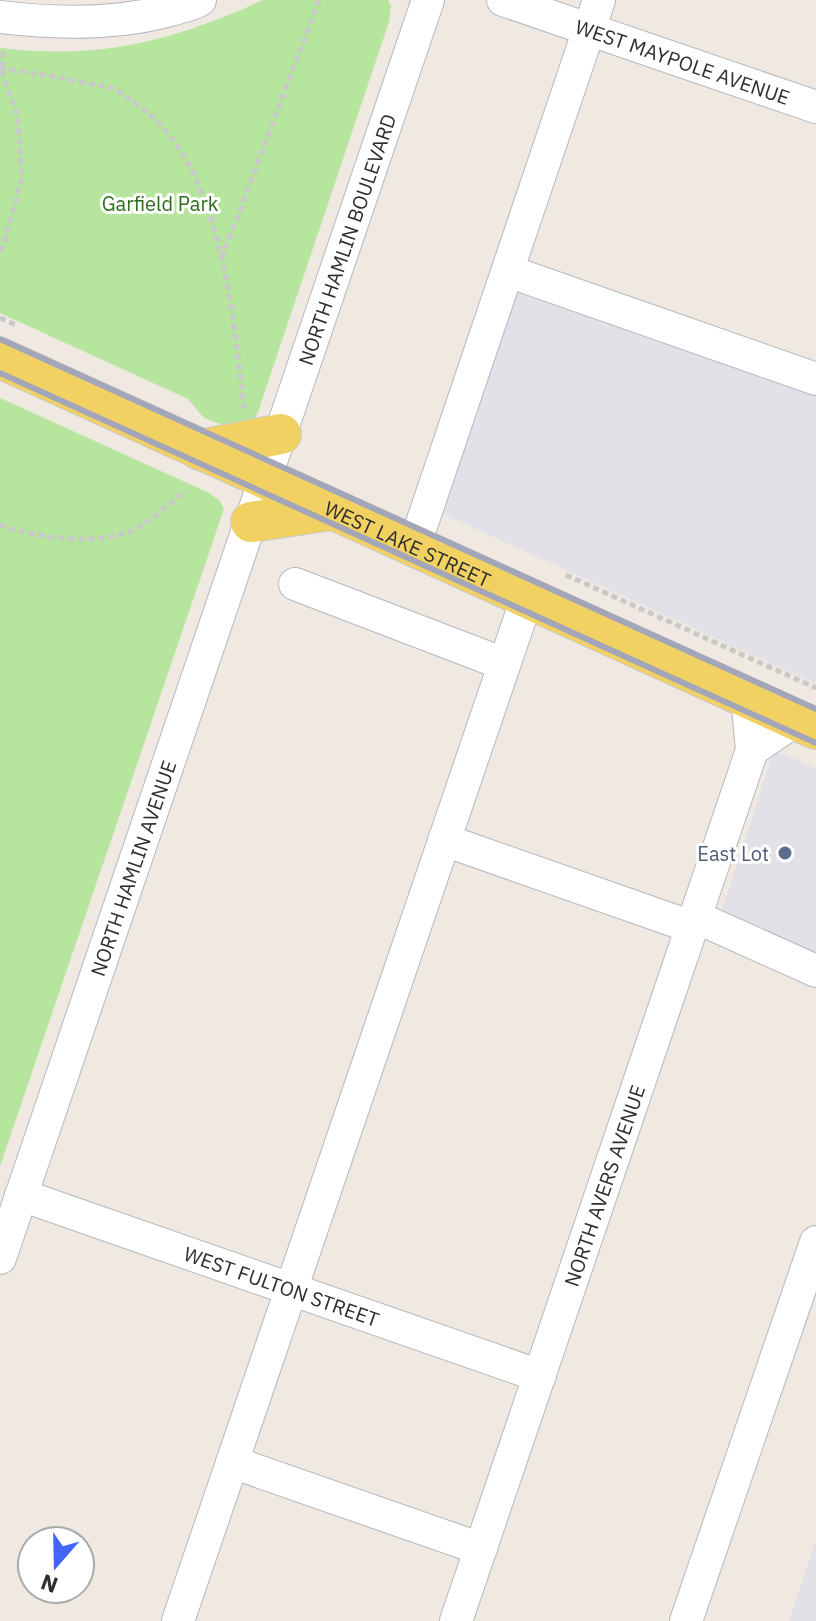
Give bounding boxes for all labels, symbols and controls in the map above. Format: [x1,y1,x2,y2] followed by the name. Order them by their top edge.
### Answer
[572,12,794,111] street label: WEST MAYPOLE AVENUE
[291,110,402,369] street label: NORTH HAMLIN BOULEVARD
[102,190,219,217] park label: Garfield Park
[320,494,495,593] street label: WEST LAKE STREET
[83,756,182,979] street label: NORTH HAMLIN AVENUE
[697,840,769,867] place label: East Lot
[776,844,794,862] marker: East Lot
[557,1081,651,1290] street label: NORTH AVERS AVENUE
[180,1239,383,1332] street label: WEST FULTON STREET
[16,1525,96,1605] north arrow
[37,1568,61,1601] text: N

